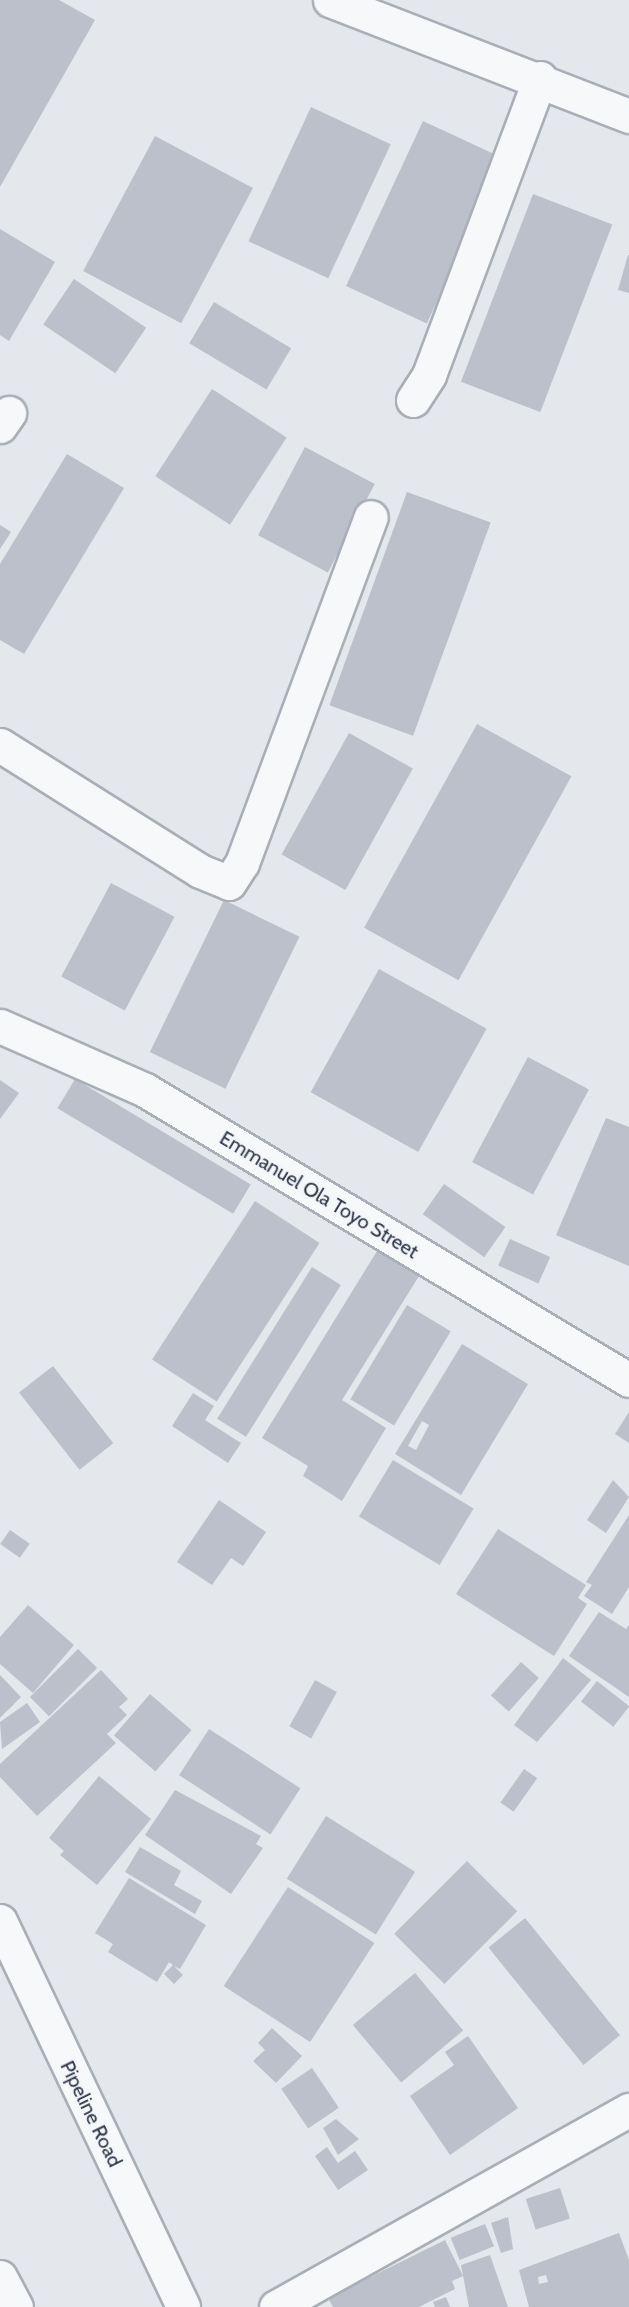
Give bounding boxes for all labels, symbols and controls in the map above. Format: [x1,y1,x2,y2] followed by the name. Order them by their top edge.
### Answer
[215,1126,423,1264] street label: Emmanuel Ola Toyo Street
[55,2057,127,2171] street label: Pipeline Road

